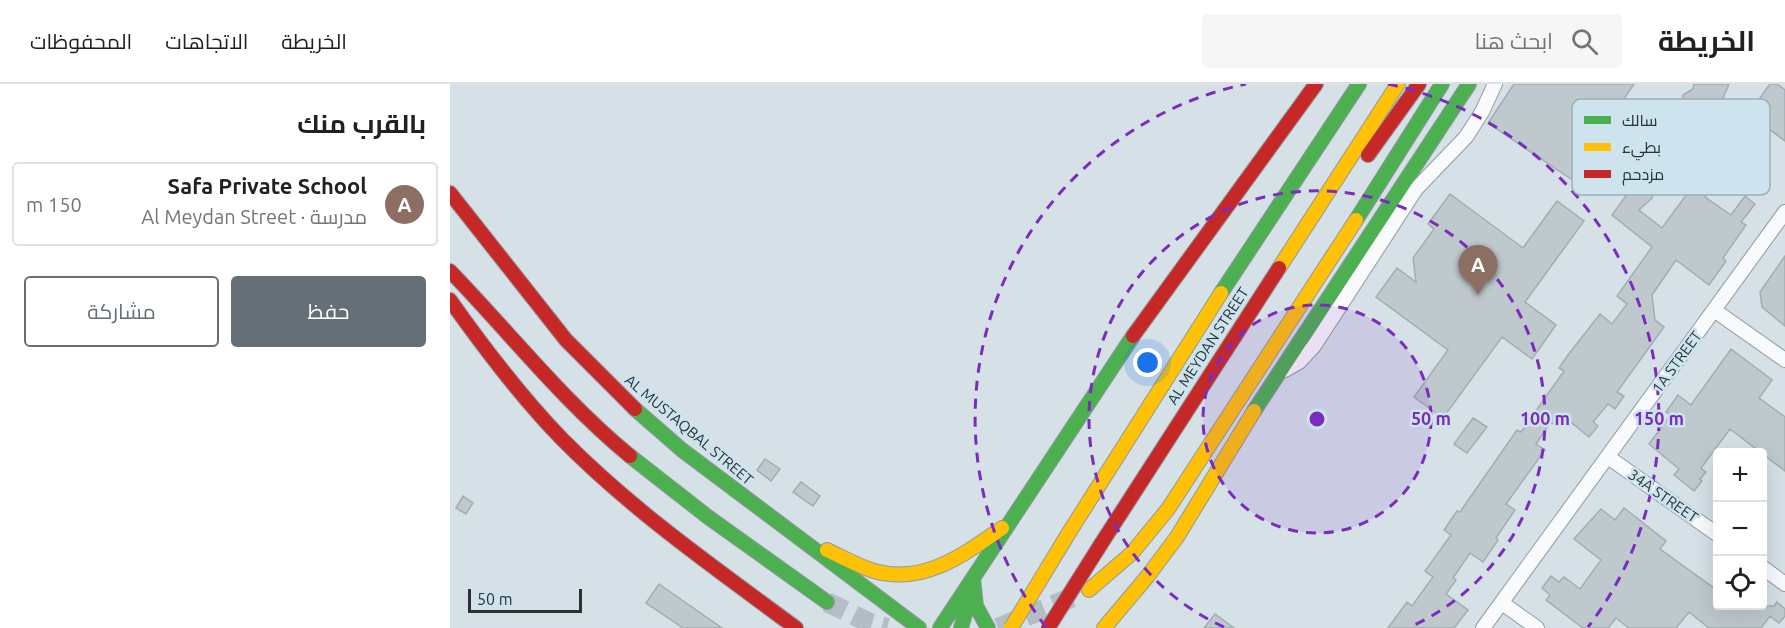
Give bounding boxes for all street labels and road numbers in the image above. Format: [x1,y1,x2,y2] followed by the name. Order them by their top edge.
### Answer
[1163,284,1252,407] street label: AL MEYDAN STREET
[1648,327,1705,396] street label: 1A STREET
[622,371,757,489] street label: AL MUSTAQBAL STREET
[1625,465,1702,526] street label: 34A STREET

